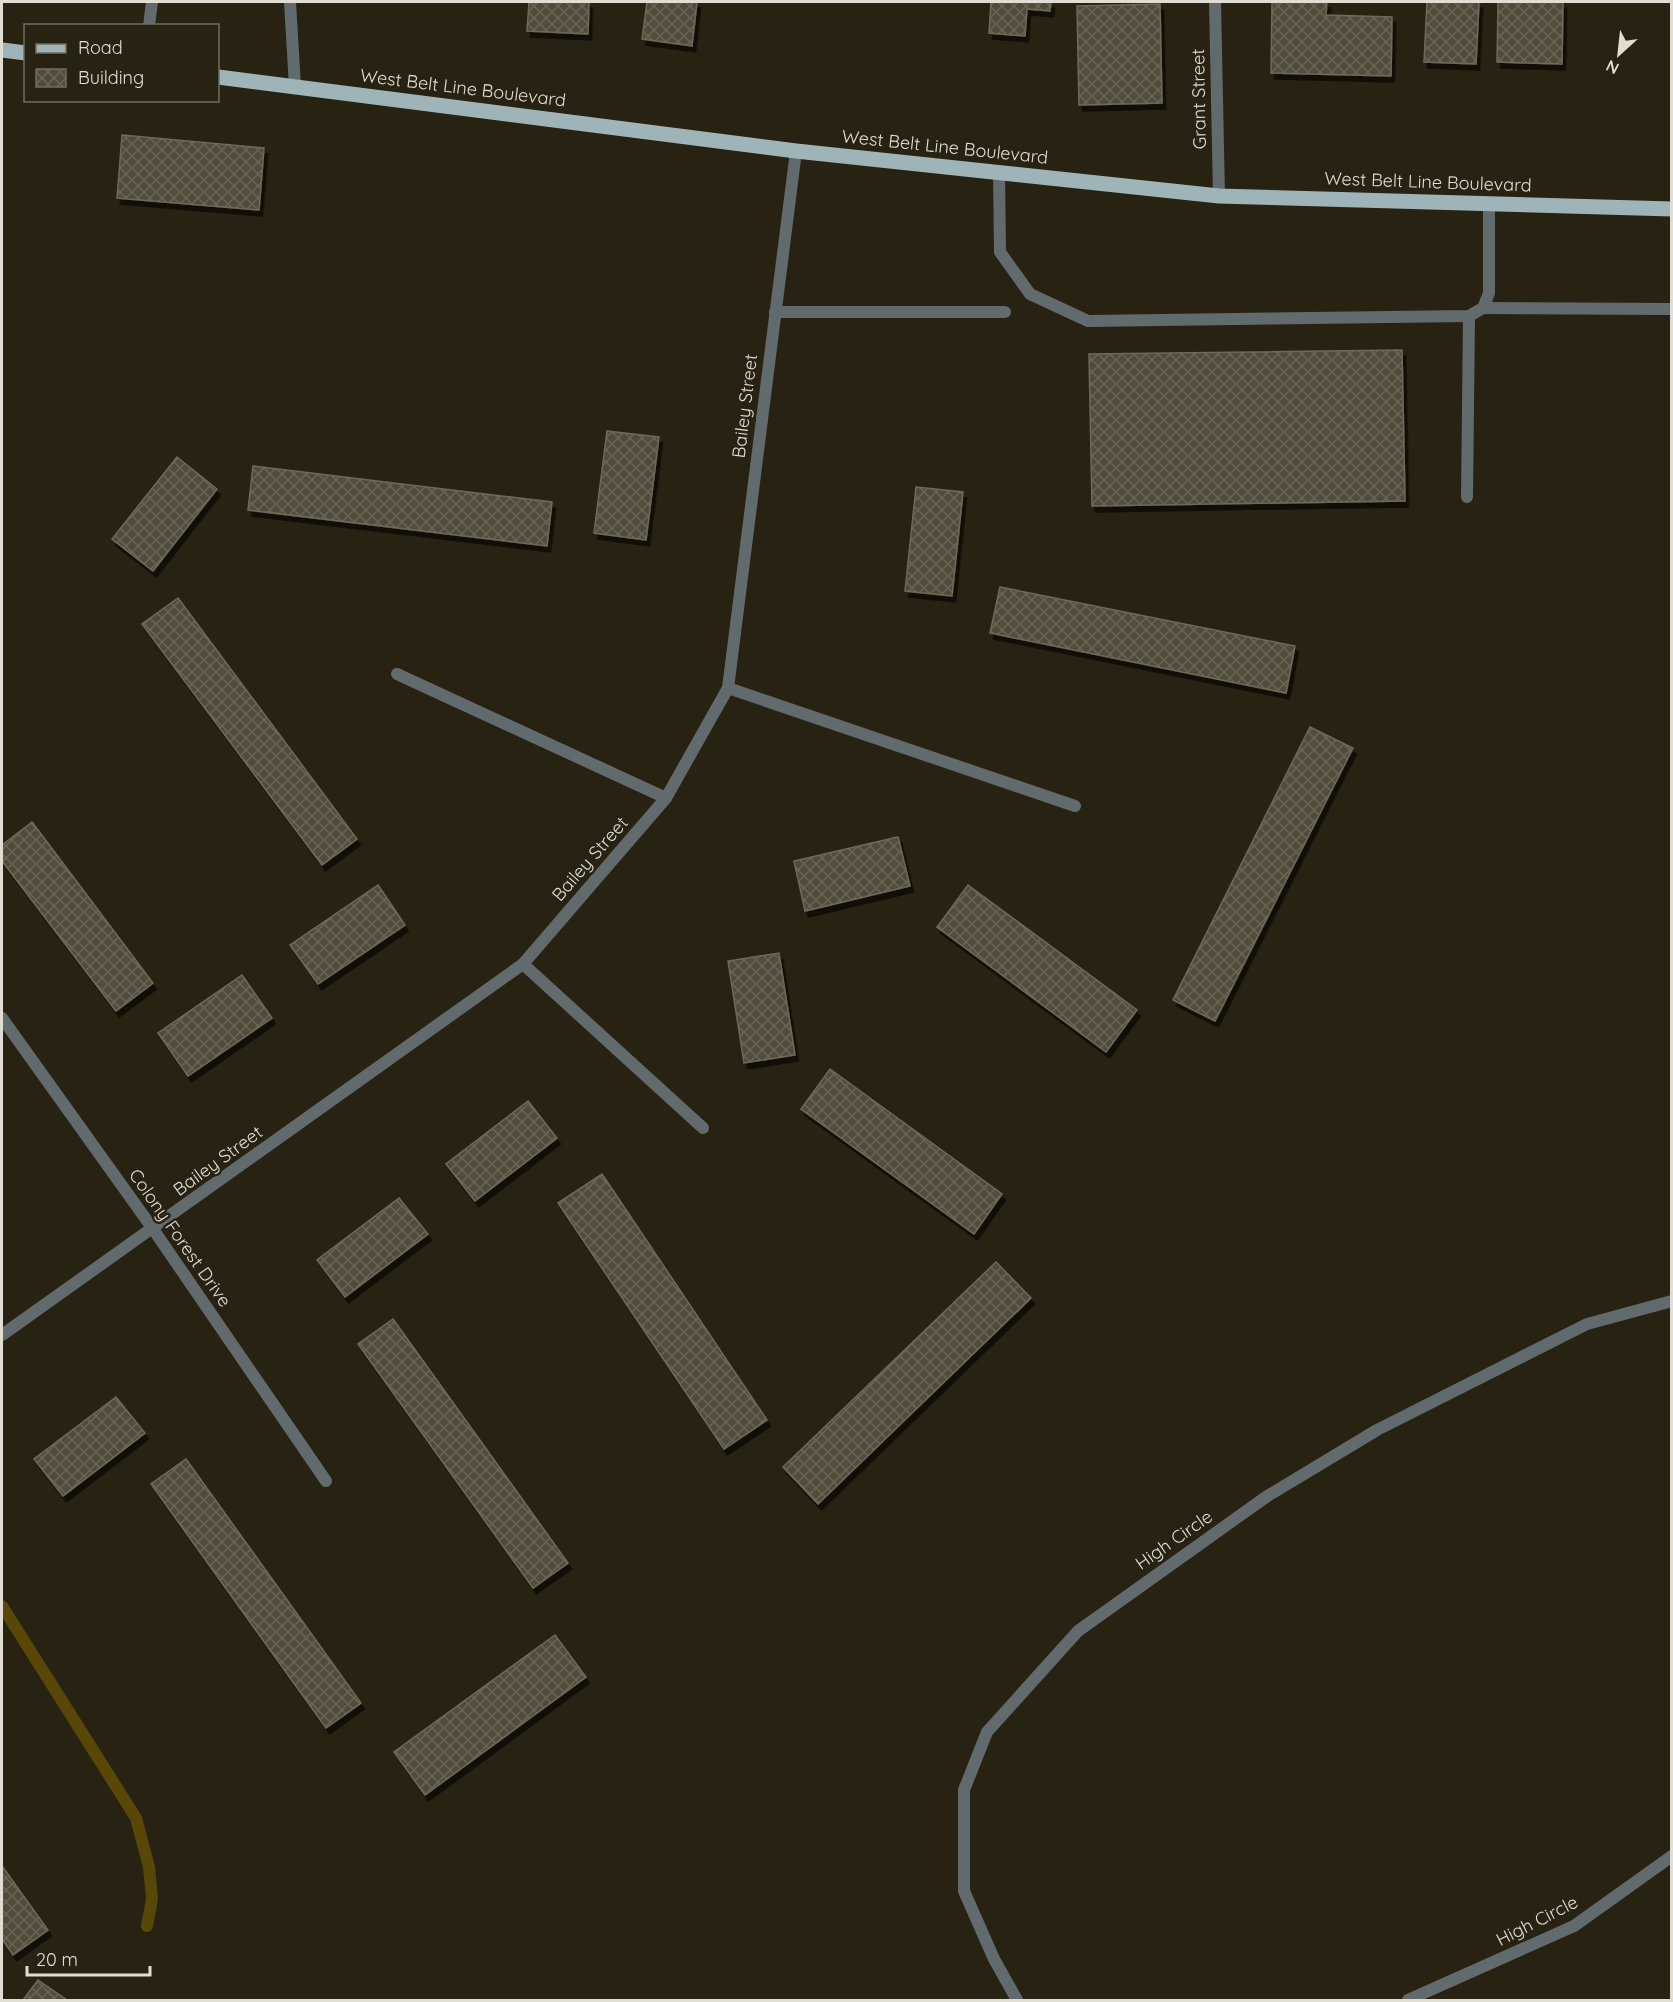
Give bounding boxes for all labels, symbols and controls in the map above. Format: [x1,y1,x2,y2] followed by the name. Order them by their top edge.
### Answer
[24,24,219,102] legend
[1589,24,1649,84] north arrow
[78,36,123,59] text: Road
[1186,48,1211,150] street label: Grant Street
[1602,56,1622,79] text: N
[359,63,567,112] street label: West Belt Line Boulevard
[78,66,144,89] text: Building
[841,124,1049,169] street label: West Belt Line Boulevard
[1324,166,1532,197] street label: West Belt Line Boulevard
[727,352,762,459] street label: Bailey Street
[547,812,633,906] street label: Bailey Street
[169,1120,267,1201] street label: Bailey Street
[124,1164,237,1311] street label: Colony Forest Drive
[1131,1505,1217,1574] street label: High Circle
[1492,1890,1582,1951] street label: High Circle
[27,1939,150,1977] scale bar
[36,1948,78,1971] text: 20 m

